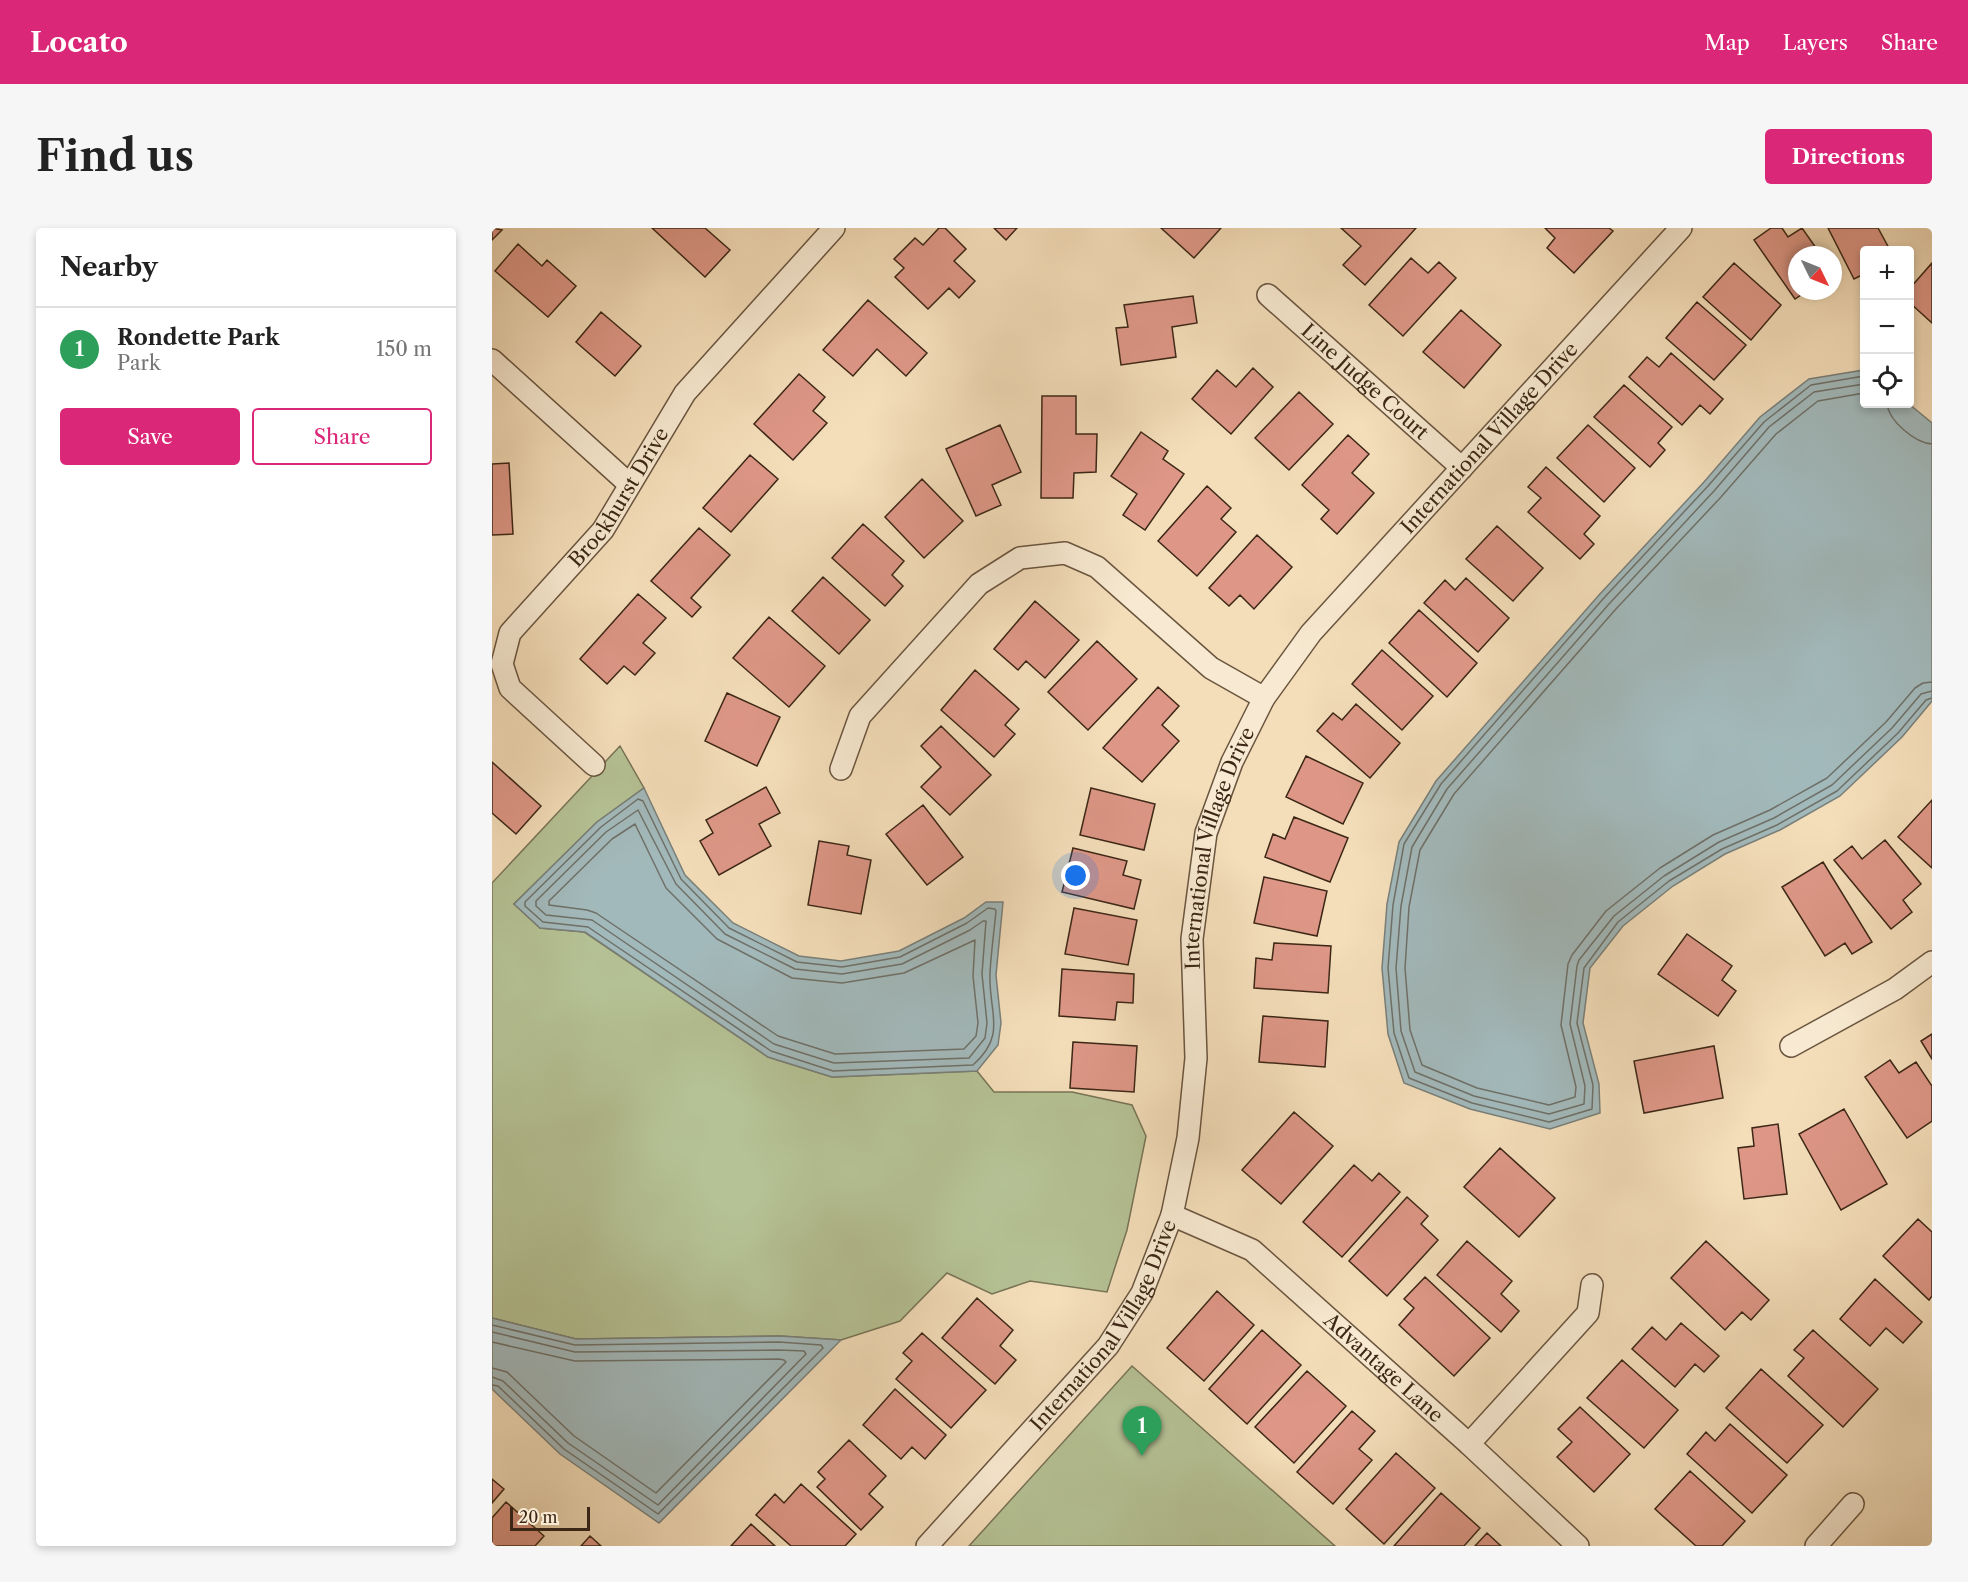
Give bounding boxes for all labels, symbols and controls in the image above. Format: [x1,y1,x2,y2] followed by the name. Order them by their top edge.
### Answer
[30,25,128,59] text: Locato
[1705,30,1750,55] text: Map
[1783,30,1848,55] text: Layers
[1881,30,1938,55] text: Share
[1765,129,1932,184] button: Directions
[36,130,194,182] text: Find us
[1788,246,1842,300] north arrow
[1860,246,1914,408] map controls
[1860,246,1914,300] button: +
[60,251,158,283] text: Nearby
[1860,300,1914,354] button: −
[1297,319,1434,444] street label: Line Judge Court
[117,324,280,351] text: Rondette Park
[75,337,84,361] text: 1
[376,337,432,361] text: 150 m
[1396,337,1583,539] street label: International Village Drive
[117,351,160,375] text: Park
[1860,354,1914,408] button: locate
[60,408,240,465] button: Save
[252,408,432,465] button: Share
[564,423,674,572] street label: Brockhurst Drive
[1180,723,1260,970] street label: International Village Drive
[1061,861,1090,890] your location
[1025,1216,1181,1436] street label: International Village Drive
[1318,1308,1448,1427] street label: Advantage Lane
[1122,1406,1162,1456] pin: 1
[510,1504,590,1532] scale bar
[519,1507,558,1527] text: 20 m

